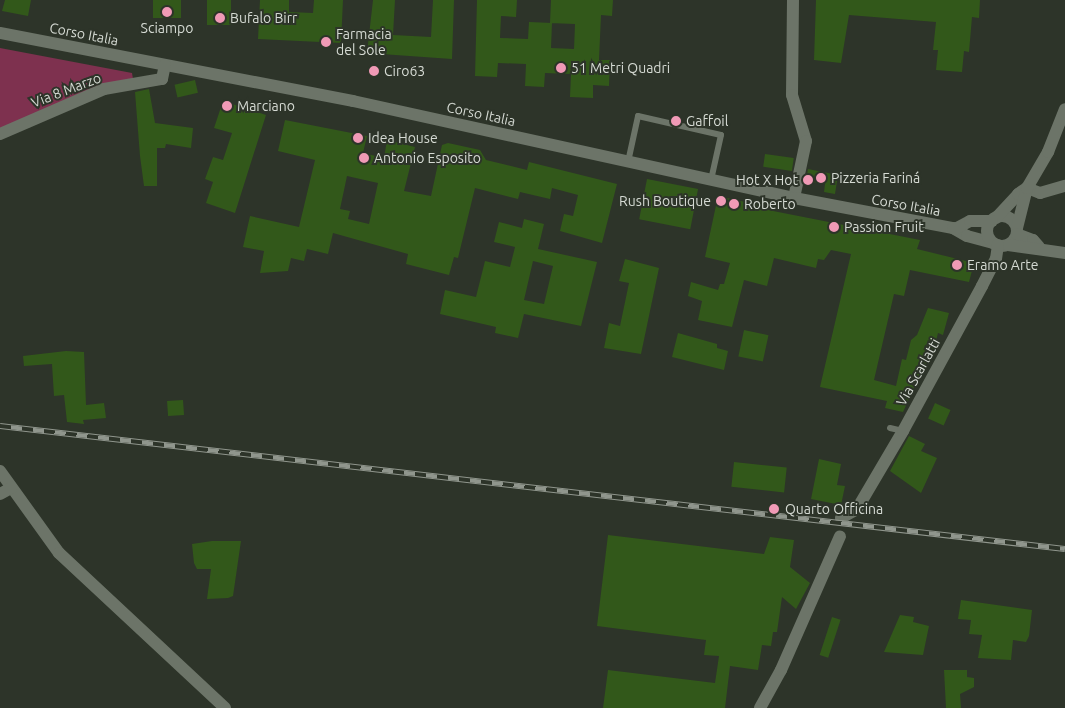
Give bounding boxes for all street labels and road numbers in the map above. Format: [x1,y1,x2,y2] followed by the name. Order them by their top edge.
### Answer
[48,19,120,49] street label: Corso Italia
[29,69,103,111] street label: Via 8 Marzo
[445,99,517,129] street label: Corso Italia
[870,191,942,219] street label: Corso Italia
[893,335,943,409] street label: Via Scarlatti

